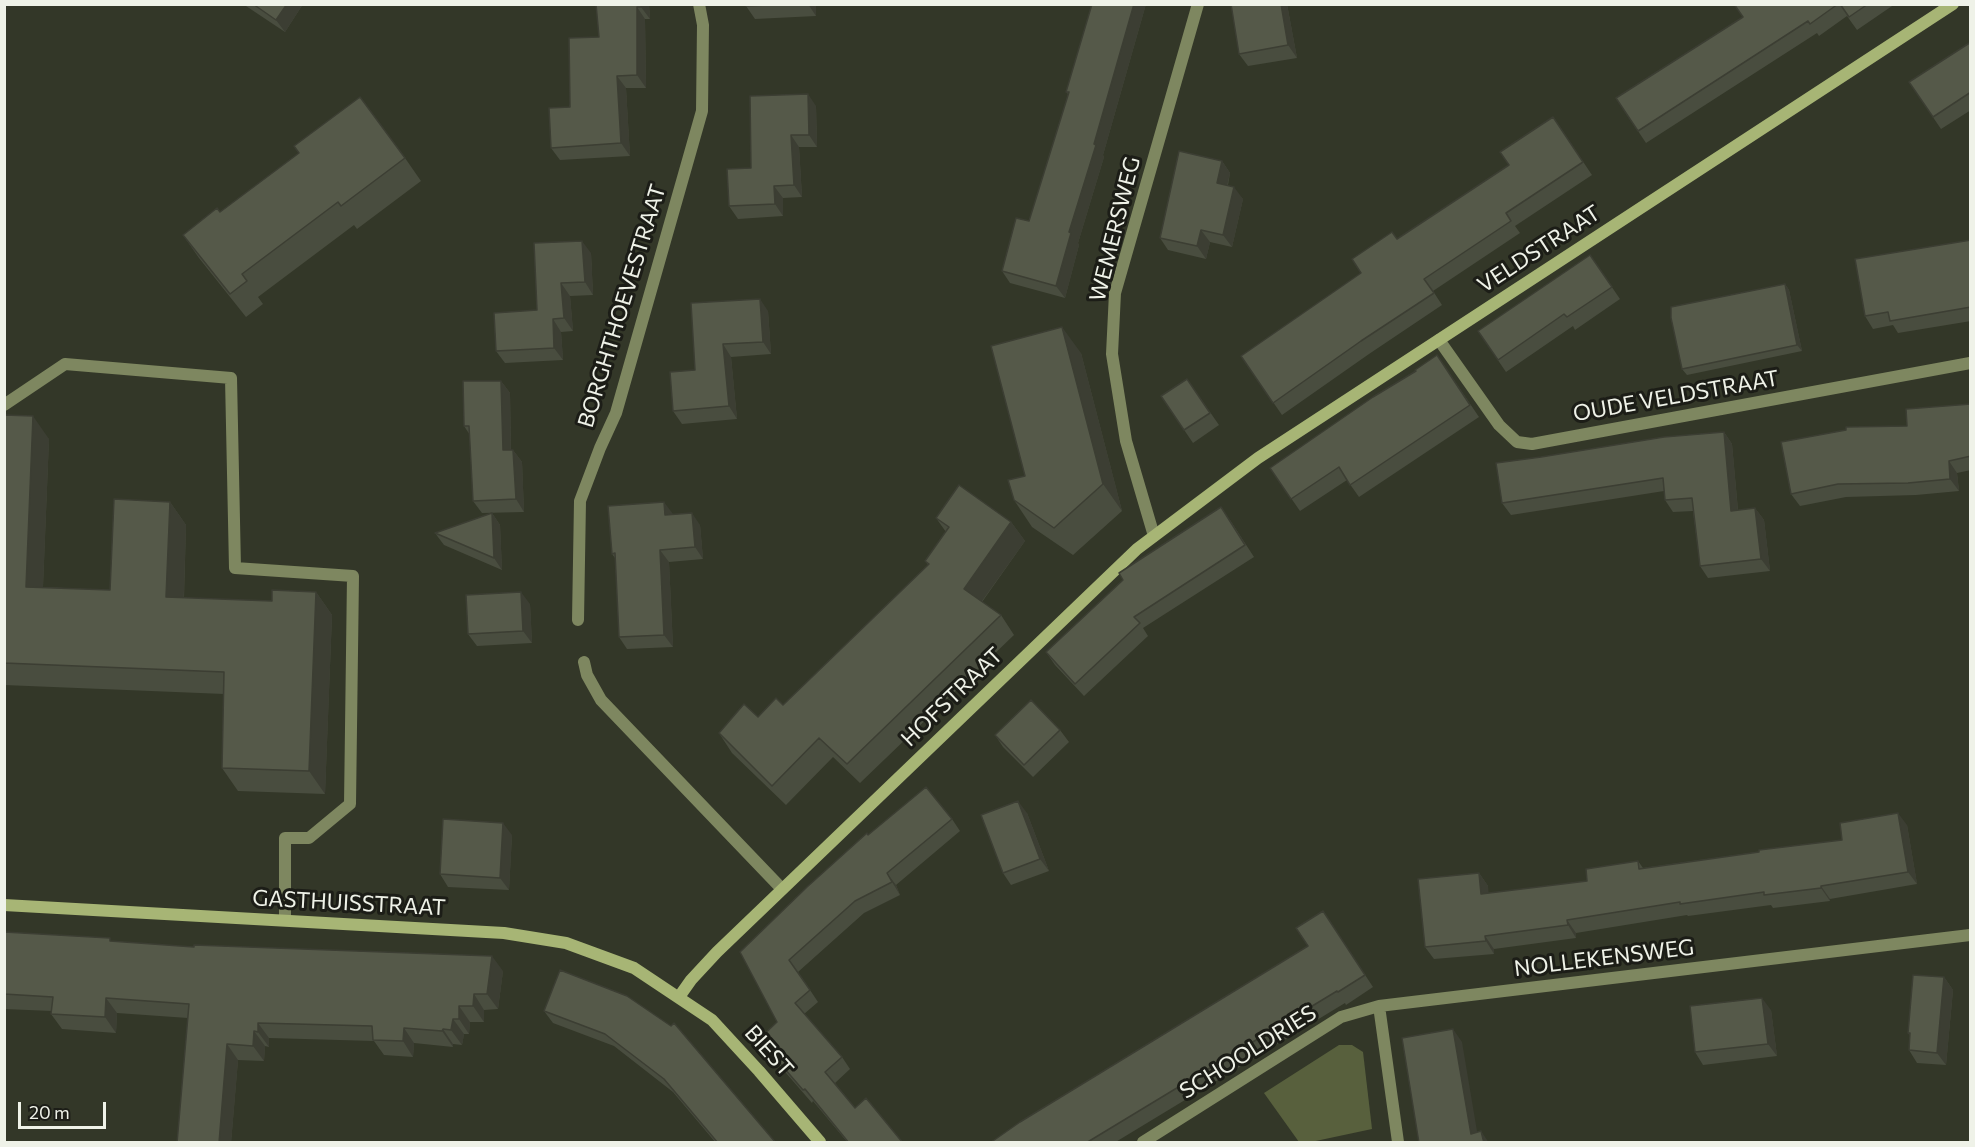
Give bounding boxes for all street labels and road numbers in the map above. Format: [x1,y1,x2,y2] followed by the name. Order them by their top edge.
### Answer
[1084,154,1146,304] street label: WEMERSWEG
[572,181,672,431] street label: BORGHTHOEVESTRAAT
[1473,200,1605,298] street label: VELDSTRAAT
[1571,365,1781,427] street label: OUDE VELDSTRAAT
[896,642,1008,752] street label: HOFSTRAAT
[252,885,446,921] street label: GASTHUISSTRAAT
[1512,934,1696,982] street label: NOLLEKENSWEG
[1175,999,1321,1105] street label: SCHOOLDRIES
[739,1020,799,1082] street label: BIEST

